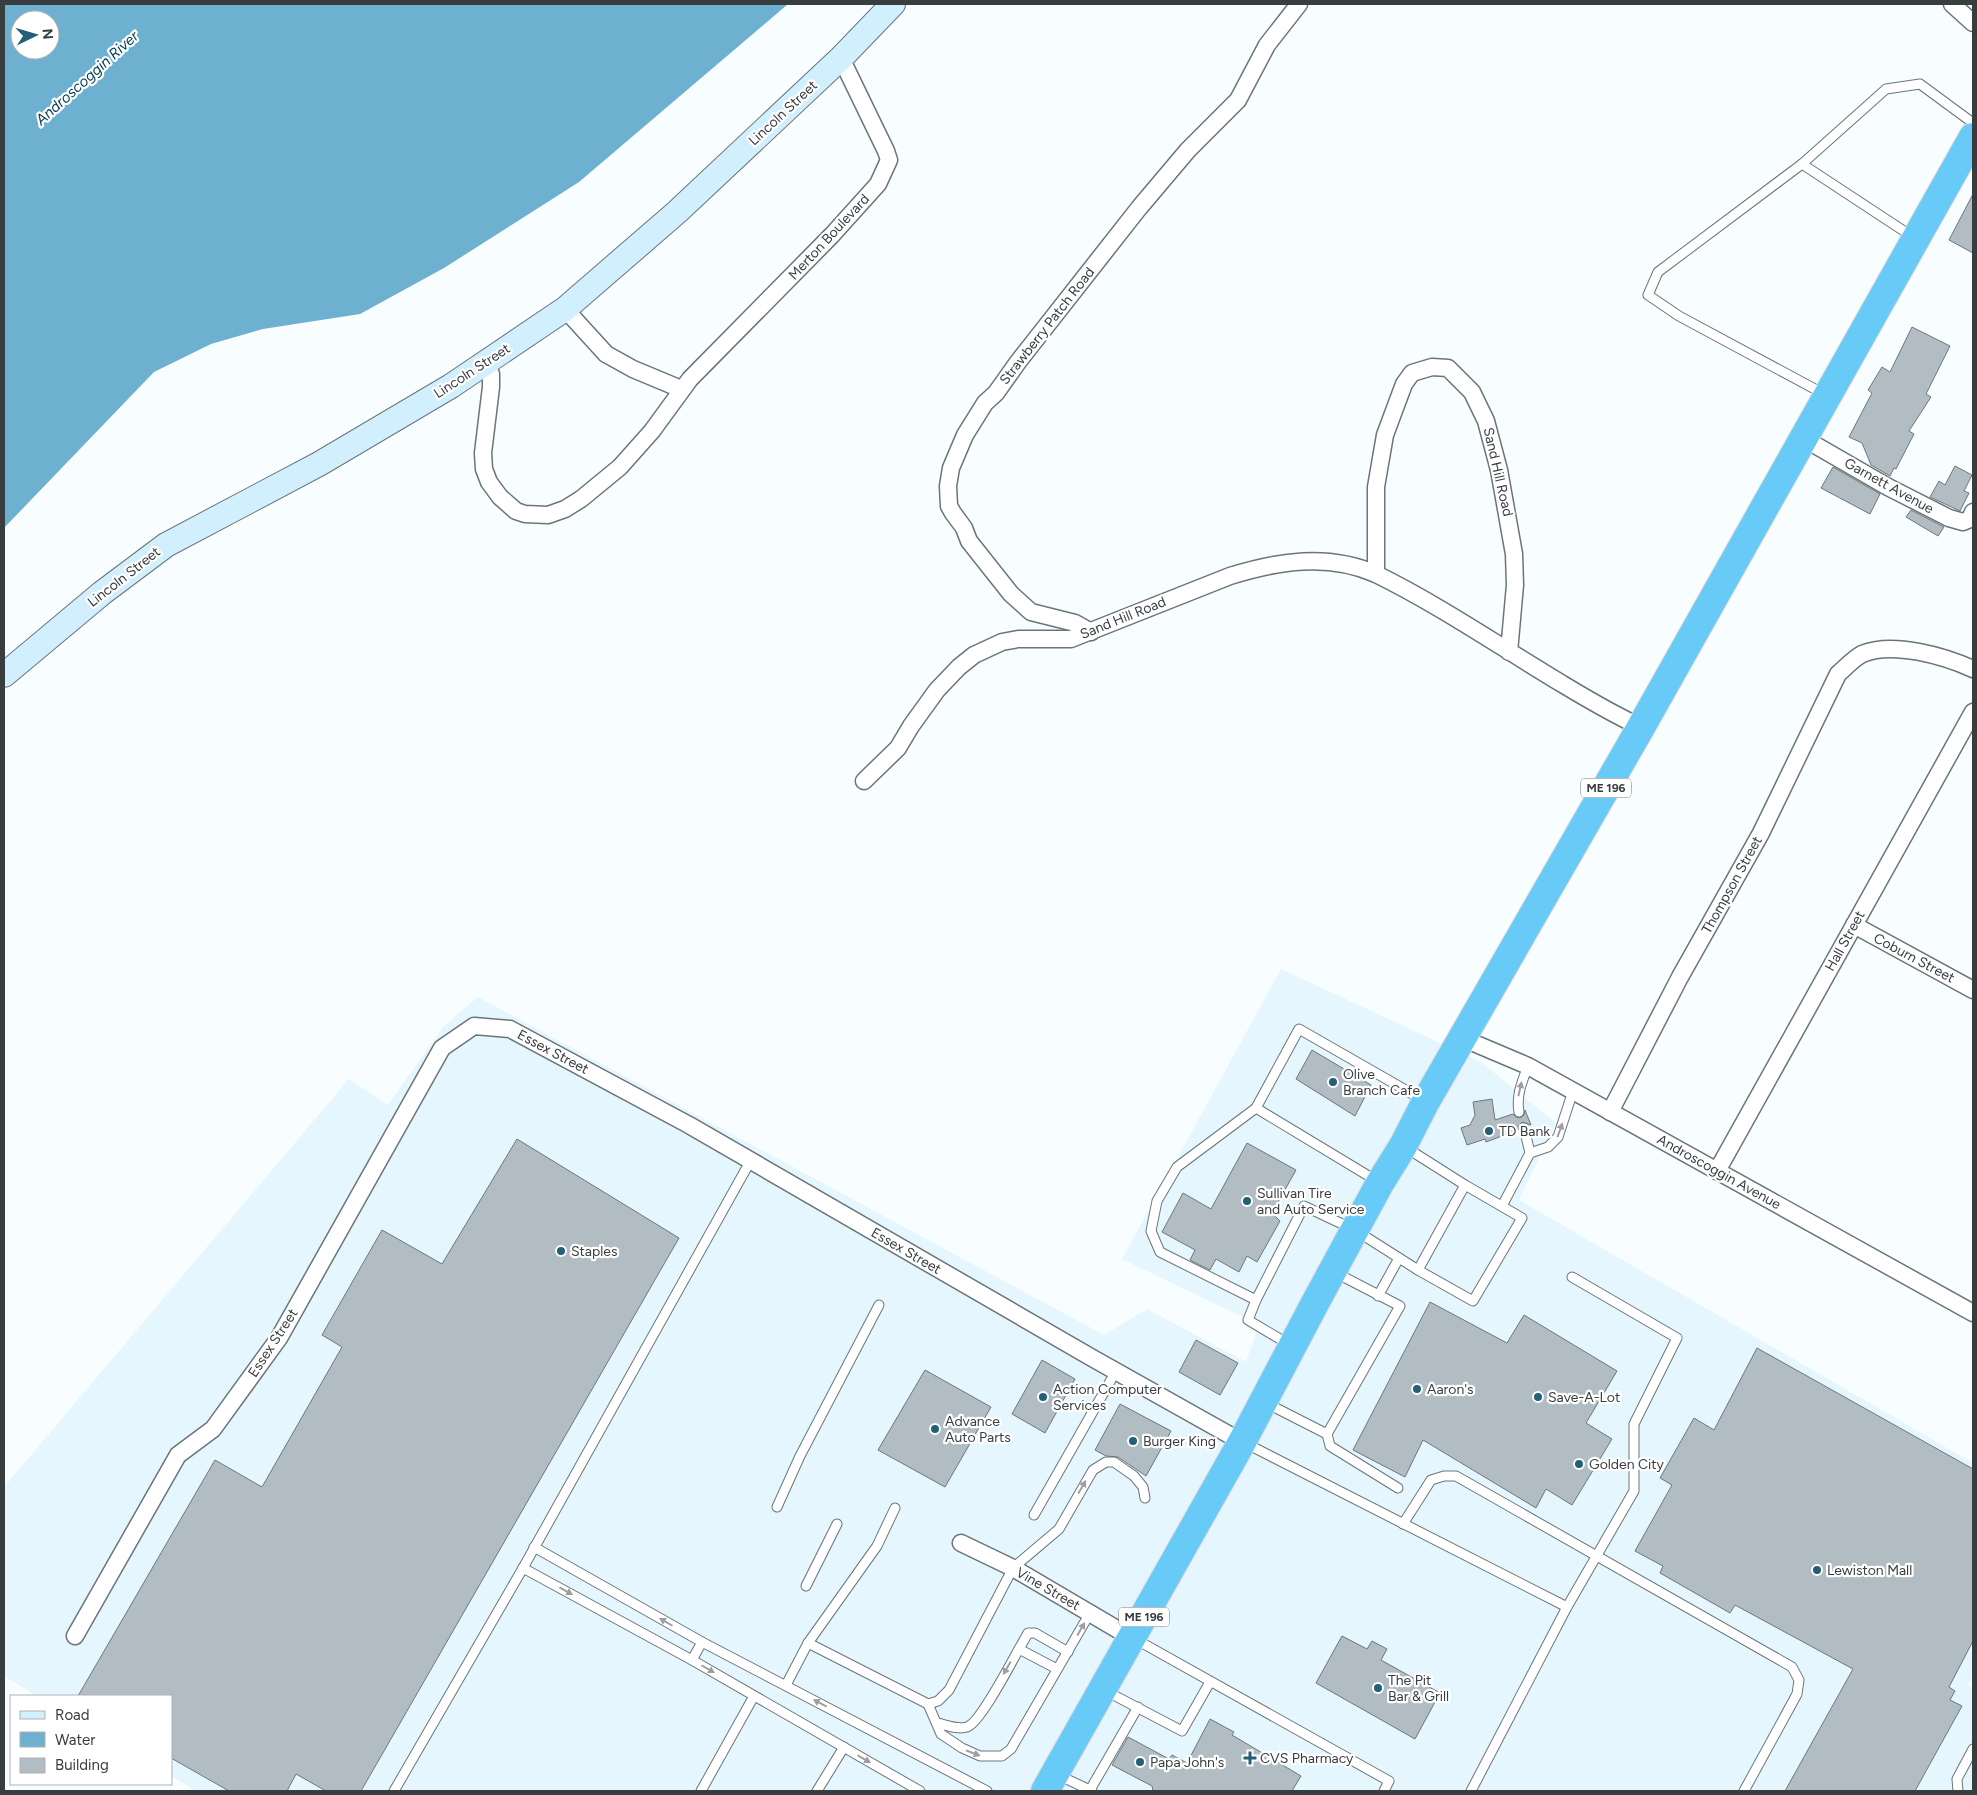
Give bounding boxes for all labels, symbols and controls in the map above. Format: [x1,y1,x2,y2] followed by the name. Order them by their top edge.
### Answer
[10,10,60,60] north arrow
[31,27,143,130] water label: Androscoggin River
[39,28,56,40] text: N
[745,77,821,149] street label: Lincoln Street
[785,191,873,283] street label: Merton Boulevard
[996,264,1098,388] street label: Strawberry Patch Road
[431,340,513,402] street label: Lincoln Street
[1480,426,1516,518] street label: Sand Hill Road
[1841,454,1937,518] street label: Garnett Avenue
[84,543,164,611] street label: Lincoln Street
[1078,593,1168,643] street label: Sand Hill Road
[1581,778,1631,798] road number: ME 196
[1698,833,1766,937] street label: Thompson Street
[1821,908,1869,974] street label: Hall Street
[1871,930,1957,986] street label: Coburn Street
[514,1026,592,1078] street label: Essex Street
[1343,1066,1420,1099] place label: Olive Branch Cafe
[1327,1076,1339,1088] marker: Olive Branch Cafe
[1516,1081,1524,1096] one-way arrow
[1557,1122,1564,1137] one-way arrow
[1499,1123,1550,1140] place label: TD Bank
[1483,1125,1495,1137] marker: TD Bank
[1654,1131,1784,1213] street label: Androscoggin Avenue
[1257,1185,1365,1218] place label: Sullivan Tire and Auto Service
[1241,1195,1253,1207] marker: Sullivan Tire and Auto Service
[868,1224,944,1278] street label: Essex Street
[571,1243,618,1260] place label: Staples
[555,1245,567,1257] marker: Staples
[245,1306,301,1380] street label: Essex Street
[1053,1381,1162,1414] place label: Action Computer Services
[1427,1381,1474,1398] place label: Aaron's
[1411,1383,1423,1395] marker: Aaron's
[1548,1389,1620,1406] place label: Save-A-Lot
[1037,1391,1049,1403] marker: Action Computer Services
[1532,1391,1544,1403] marker: Save-A-Lot
[945,1413,1011,1446] place label: Advance Auto Parts
[929,1423,941,1435] marker: Advance Auto Parts
[1143,1433,1216,1450] place label: Burger King
[1127,1435,1139,1447] marker: Burger King
[1589,1456,1665,1473] place label: Golden City
[1573,1458,1585,1470] marker: Golden City
[1078,1480,1087,1493] one-way arrow
[1827,1562,1912,1579] place label: Lewiston Mall
[1013,1564,1083,1614] street label: Vine Street
[1811,1564,1823,1576] marker: Lewiston Mall
[558,1587,573,1595] one-way arrow
[1119,1608,1169,1626] road number: ME 196
[659,1617,673,1626] one-way arrow
[1077,1622,1085,1637] one-way arrow
[1003,1662,1012,1675] one-way arrow
[702,1665,715,1674] one-way arrow
[1388,1672,1449,1705] place label: The Pit Bar & Grill
[1372,1682,1384,1694] marker: The Pit Bar & Grill
[10,1695,172,1785] legend
[813,1699,827,1707] one-way arrow
[55,1706,90,1724] text: Road
[55,1731,95,1749] text: Water
[966,1749,981,1757] one-way arrow
[1260,1750,1354,1767] place label: CVS Pharmacy
[1244,1752,1256,1764] marker: CVS Pharmacy
[1150,1754,1224,1771] place label: Papa John's
[857,1755,872,1763] one-way arrow
[55,1756,109,1774] text: Building
[1134,1756,1146,1768] marker: Papa John's

